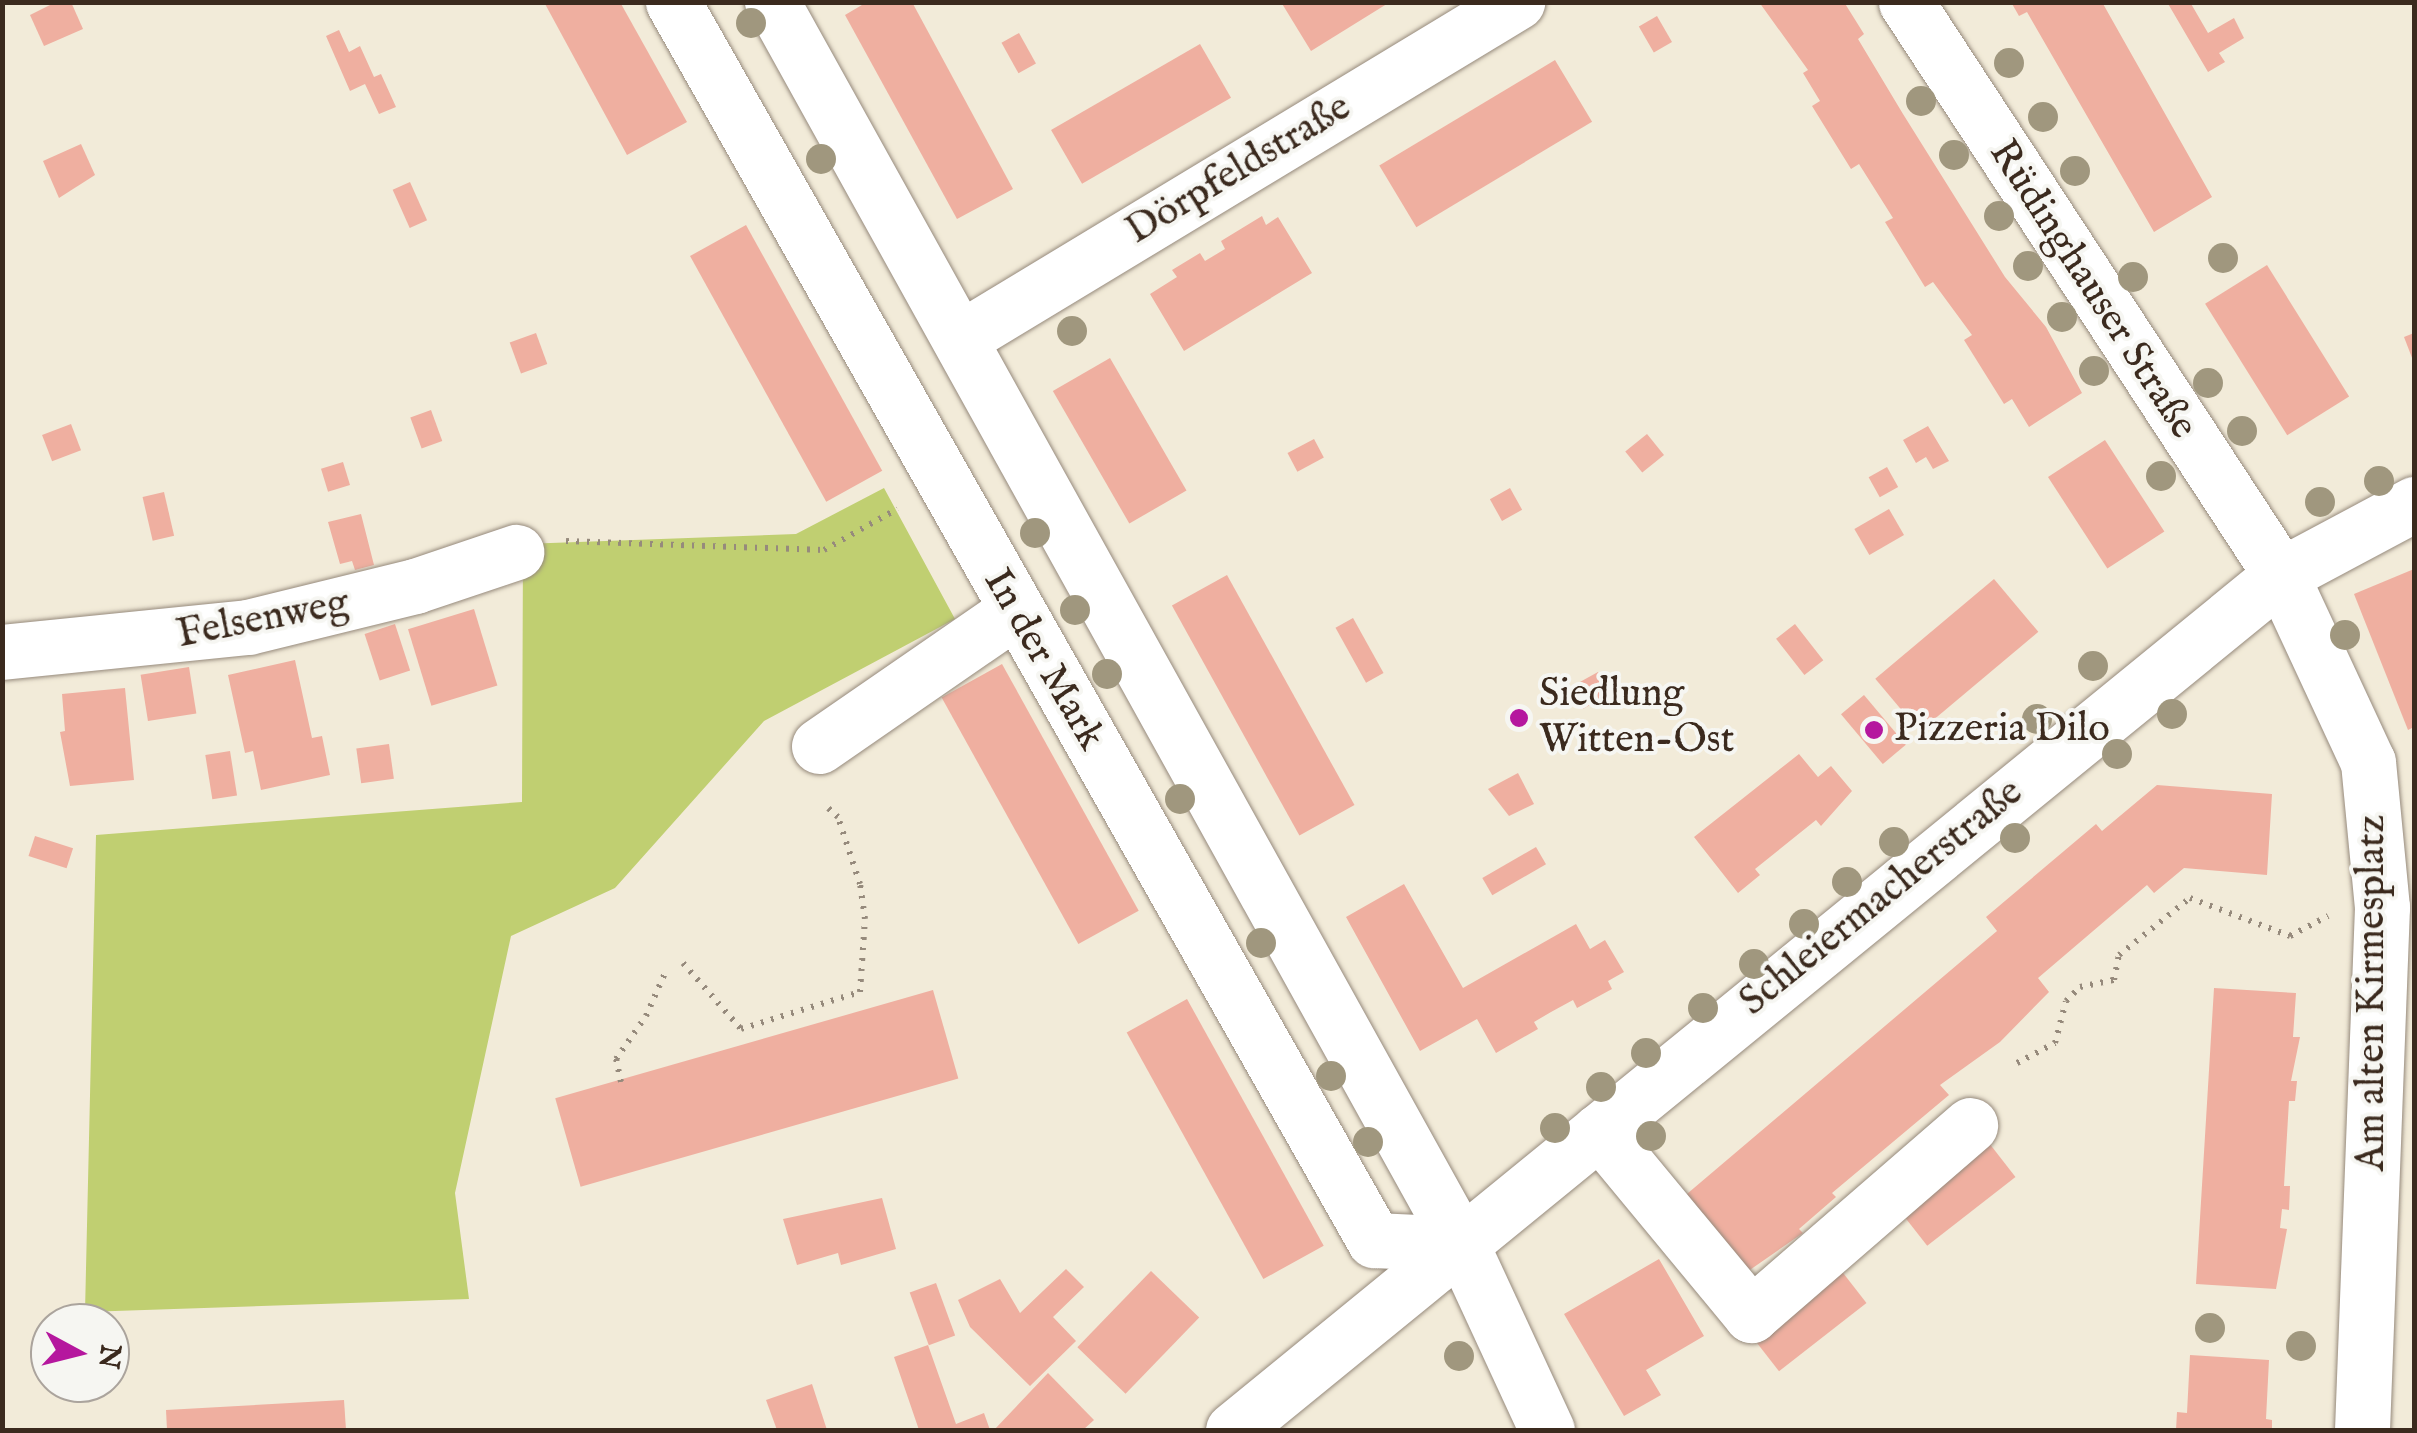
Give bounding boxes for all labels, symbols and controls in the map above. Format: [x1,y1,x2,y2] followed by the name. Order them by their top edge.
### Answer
[1118,84,1360,256] street label: Dörpfeldstraße
[1978,132,2206,448] street label: Rüdinghauser Straße
[972,561,1114,759] street label: In der Mark
[173,580,353,660] street label: Felsenweg
[1539,671,1734,765] place label: Siedlung Witten-Ost
[1894,706,2110,754] place label: Pizzeria Dilo
[1508,707,1530,729] marker: Siedlung Witten-Ost
[1863,719,1885,741] marker: Pizzeria Dilo
[1731,769,2033,1027] street label: Schleiermacherstraße
[2349,815,2397,1171] street label: Am alten Kirmesplatz
[30,1303,130,1403] north arrow
[89,1342,127,1371] text: N

